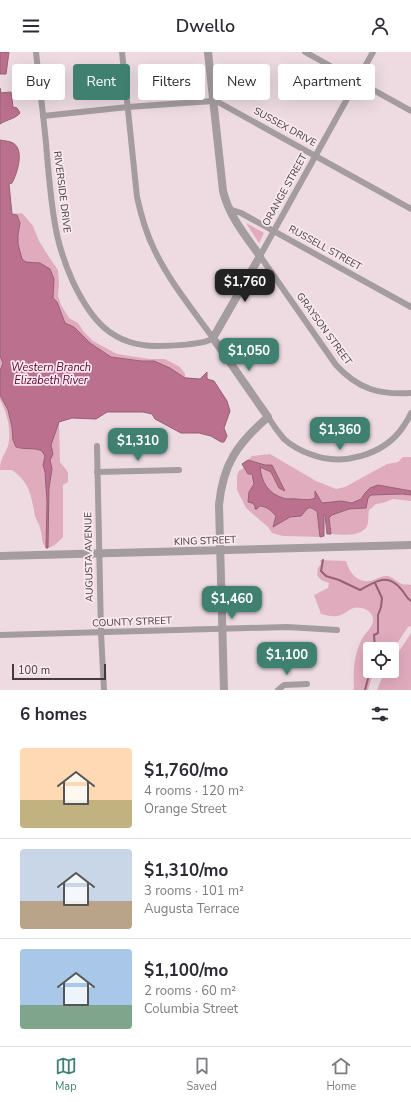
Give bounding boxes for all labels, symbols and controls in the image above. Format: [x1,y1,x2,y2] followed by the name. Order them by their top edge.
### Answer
[176,14,235,38] text: Dwello
[20,15,42,37] icon: menu
[369,15,391,37] icon: person
[12,64,65,100] chip: Buy
[73,64,130,100] chip: Rent
[138,64,205,100] chip: Filters
[213,64,270,100] chip: New
[278,64,375,100] chip: Apartment
[251,104,319,150] street label: SUSSEX DRIVE
[50,150,74,234] street label: RIVERSIDE DRIVE
[259,151,311,229] street label: ORANGE STREET
[286,222,364,274] street label: RUSSELL STREET
[212,269,278,303] pin: $1,760
[224,273,266,291] text: $1,760
[293,290,355,368] street label: GRAYSON STREET
[216,338,282,372] pin: $1,050
[228,342,270,360] text: $1,050
[11,360,91,388] water label: Western Branch Elizabeth River
[307,417,373,451] pin: $1,360
[319,421,361,439] text: $1,360
[105,428,171,462] pin: $1,310
[117,432,159,450] text: $1,310
[81,512,97,602] street label: AUGUSTA AVENUE
[174,533,236,549] street label: KING STREET
[199,586,265,620] pin: $1,460
[211,590,253,608] text: $1,460
[92,614,172,630] street label: COUNTY STREET
[254,642,320,676] pin: $1,100
[363,642,399,678] map controls
[363,642,399,678] button: locate
[266,646,308,664] text: $1,100
[12,662,106,681] scale bar
[18,663,50,678] text: 100 m
[20,703,87,726] text: 6 homes
[369,703,391,725] icon: filters
[144,759,228,782] text: $1,760/mo
[52,764,100,812] icon: home
[144,782,244,800] text: 4 rooms · 120 m²
[144,800,226,818] text: Orange Street
[144,859,228,882] text: $1,310/mo
[52,865,100,913] icon: home
[144,882,244,900] text: 3 rooms · 101 m²
[144,900,239,918] text: Augusta Terrace
[144,959,228,982] text: $1,100/mo
[52,965,100,1013] icon: home
[144,982,236,1000] text: 2 rooms · 60 m²
[144,1000,238,1018] text: Columbia Street
[55,1055,77,1094] tab: Map
[186,1055,217,1094] tab: Saved
[326,1055,356,1094] tab: Home

